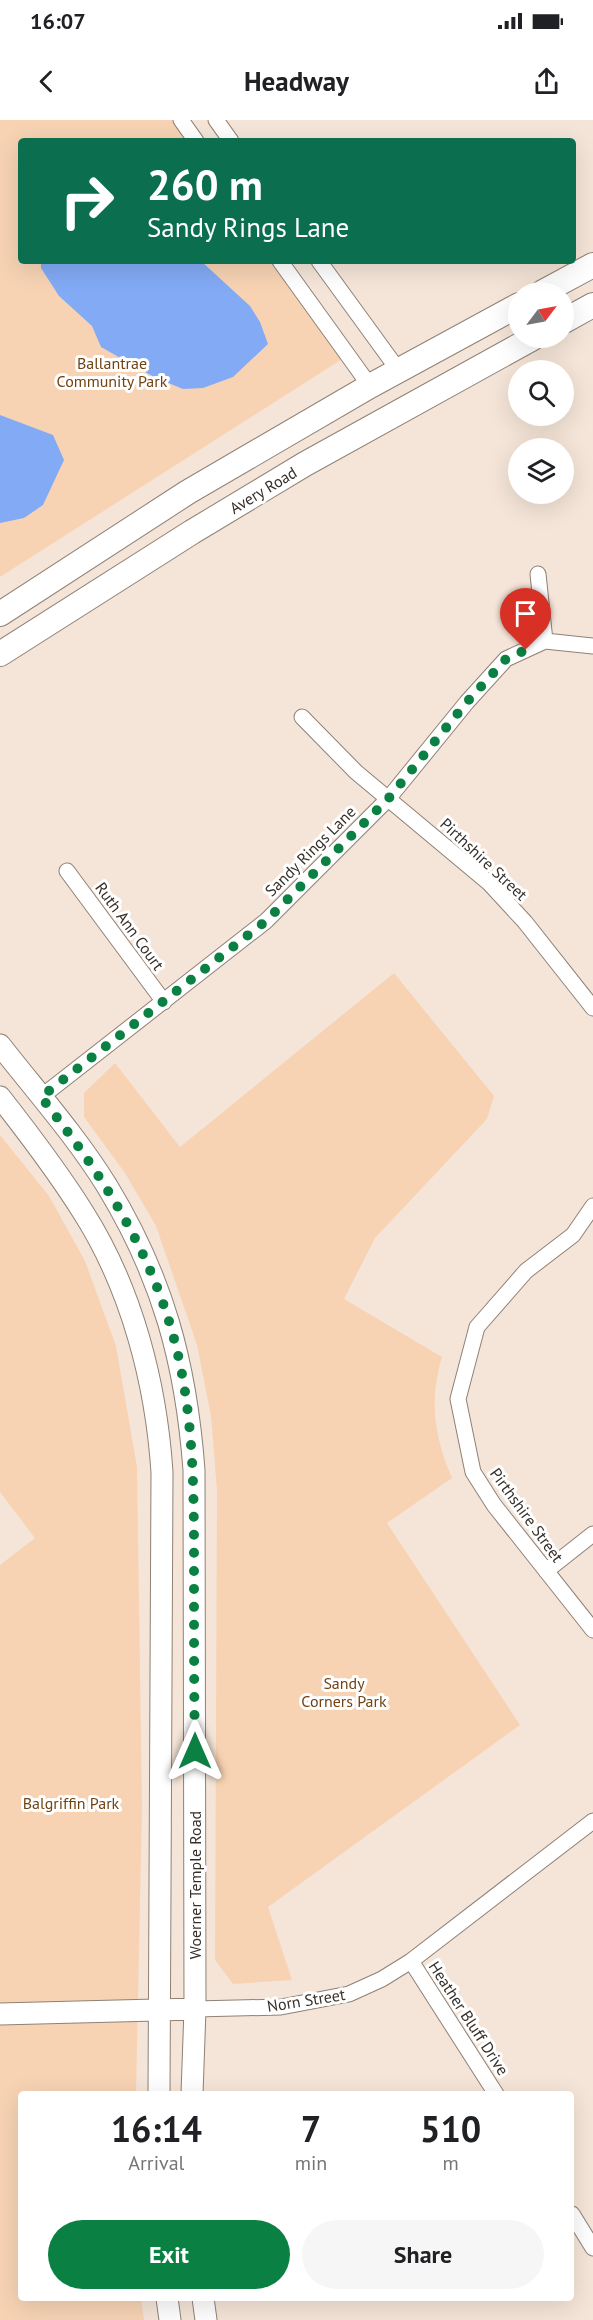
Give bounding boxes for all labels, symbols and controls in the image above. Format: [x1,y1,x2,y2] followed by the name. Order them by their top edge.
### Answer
[30,7,86,35] text: 16:07
[244,64,349,98] text: Headway
[30,65,63,98] icon: back
[530,65,563,98] icon: share
[147,157,263,212] text: 260 m
[48,162,126,240] icon: right
[147,210,349,244] text: Sandy Rings Lane
[508,282,574,348] north arrow
[508,282,574,504] map controls
[57,353,168,391] park label: Ballantrae Community Park
[508,360,574,426] button: search
[508,438,574,504] button: layers
[226,462,300,518] street label: Avery Road
[500,588,551,650] pin
[509,597,542,630] icon: arrive
[261,802,359,900] street label: Sandy Rings Lane
[436,814,532,905] street label: Pirthshire Street
[91,878,169,974] street label: Ruth Ann Court
[486,1464,568,1567] street label: Pirthshire Street
[301,1673,387,1711] park label: Sandy Corners Park
[163,1719,227,1783] position arrow
[23,1793,120,1813] park label: Balgriffin Park
[185,1811,205,1959] street label: Woerner Temple Road
[425,1957,513,2079] street label: Heather Bluff Drive
[266,1984,347,2016] street label: Norn Street
[111,2105,202,2152] text: 16:14
[301,2105,321,2152] text: 7
[420,2105,481,2152] text: 510
[128,2150,184,2176] text: Arrival
[295,2150,327,2176] text: min
[443,2150,459,2176] text: m
[48,2220,290,2289] button: Exit
[302,2220,544,2289] button: Share

